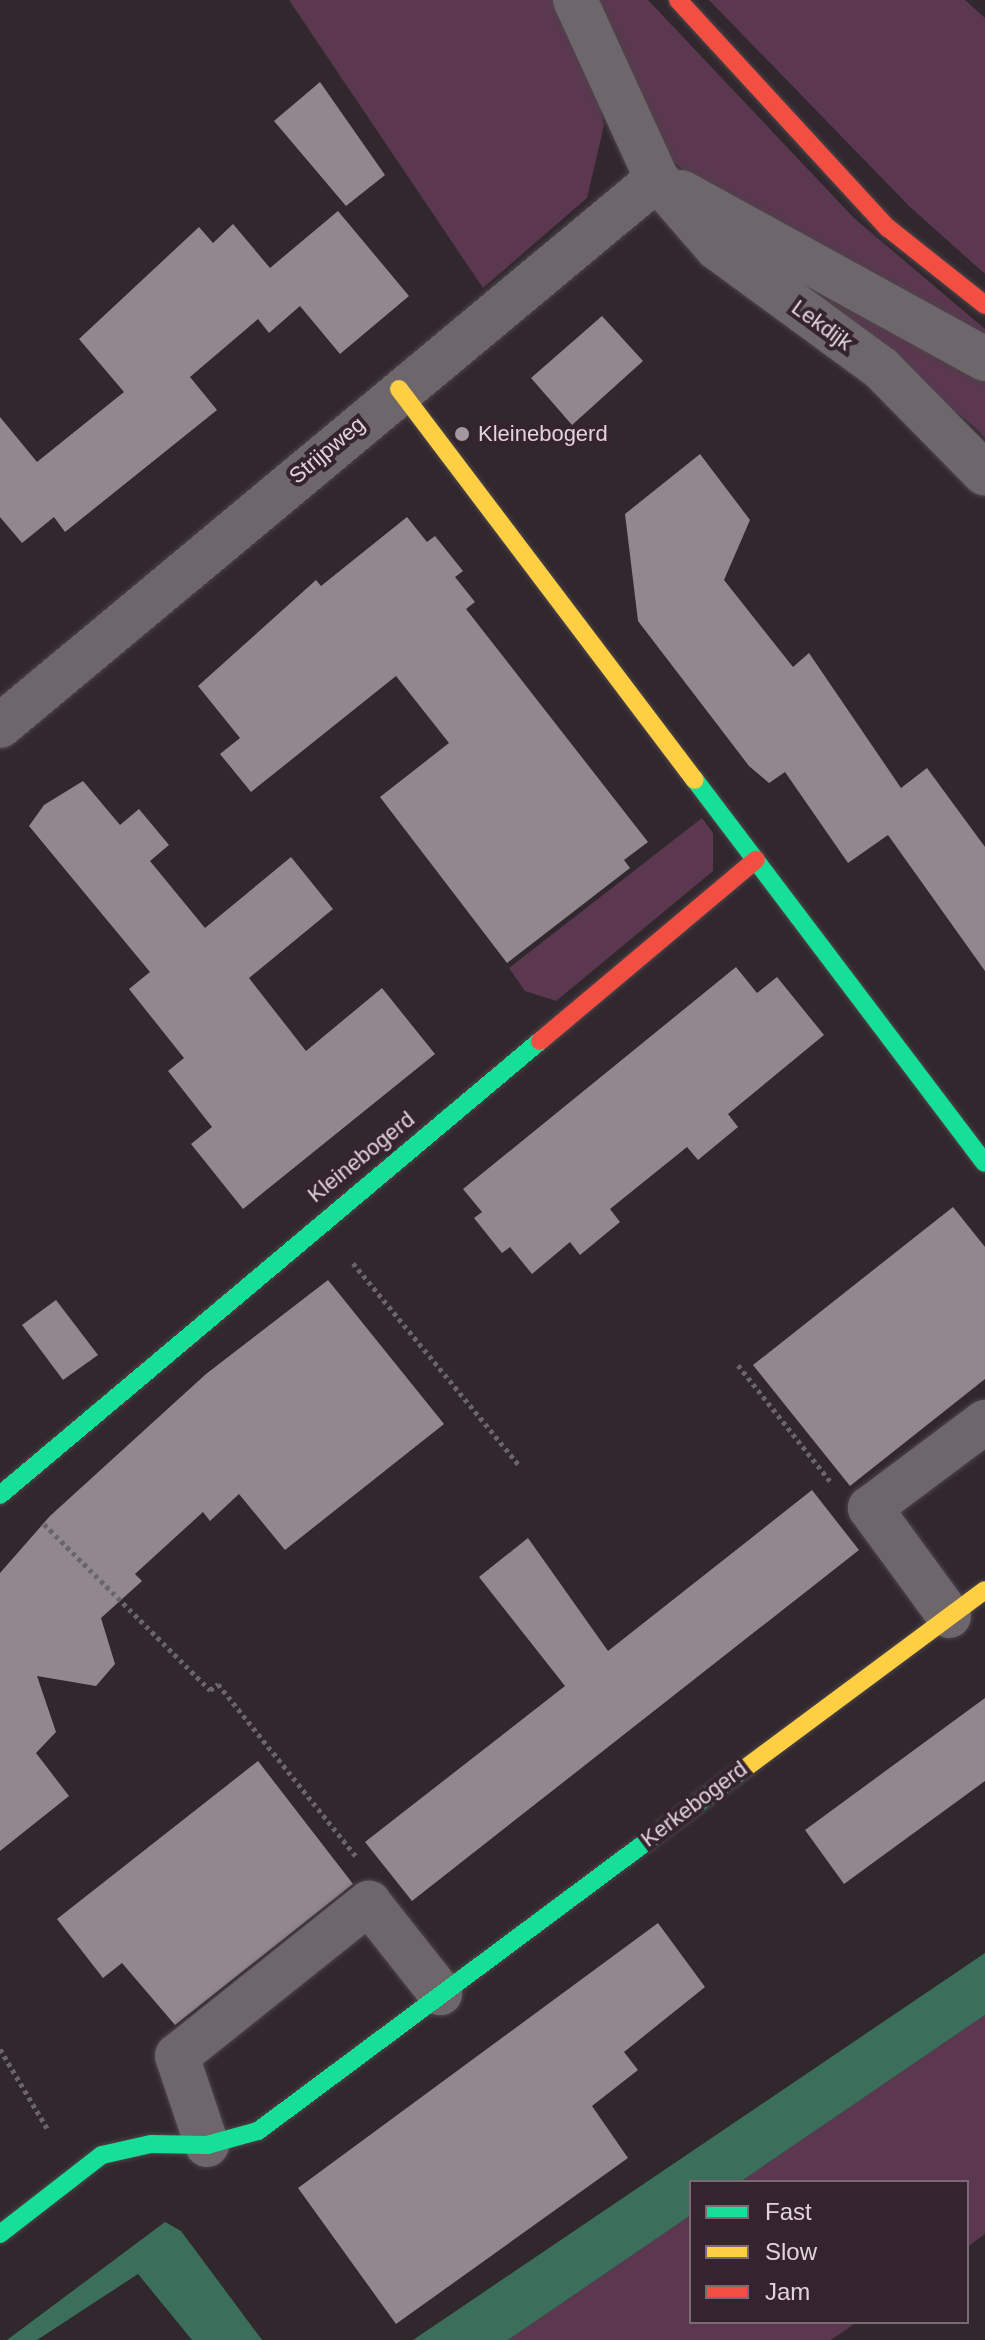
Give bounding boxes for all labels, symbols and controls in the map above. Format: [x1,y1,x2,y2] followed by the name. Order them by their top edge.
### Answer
[787,294,857,356] street label: Lekdijk
[284,411,370,489] street label: Strijpweg
[478,421,608,447] place label: Kleinebogerd
[453,425,471,443] marker: Kleinebogerd
[302,1106,420,1208] street label: Kleinebogerd
[636,1756,752,1852] street label: Kerkebogerd
[689,2180,969,2324] legend
[765,2198,812,2225] text: Fast
[765,2238,817,2265] text: Slow
[765,2278,810,2305] text: Jam

